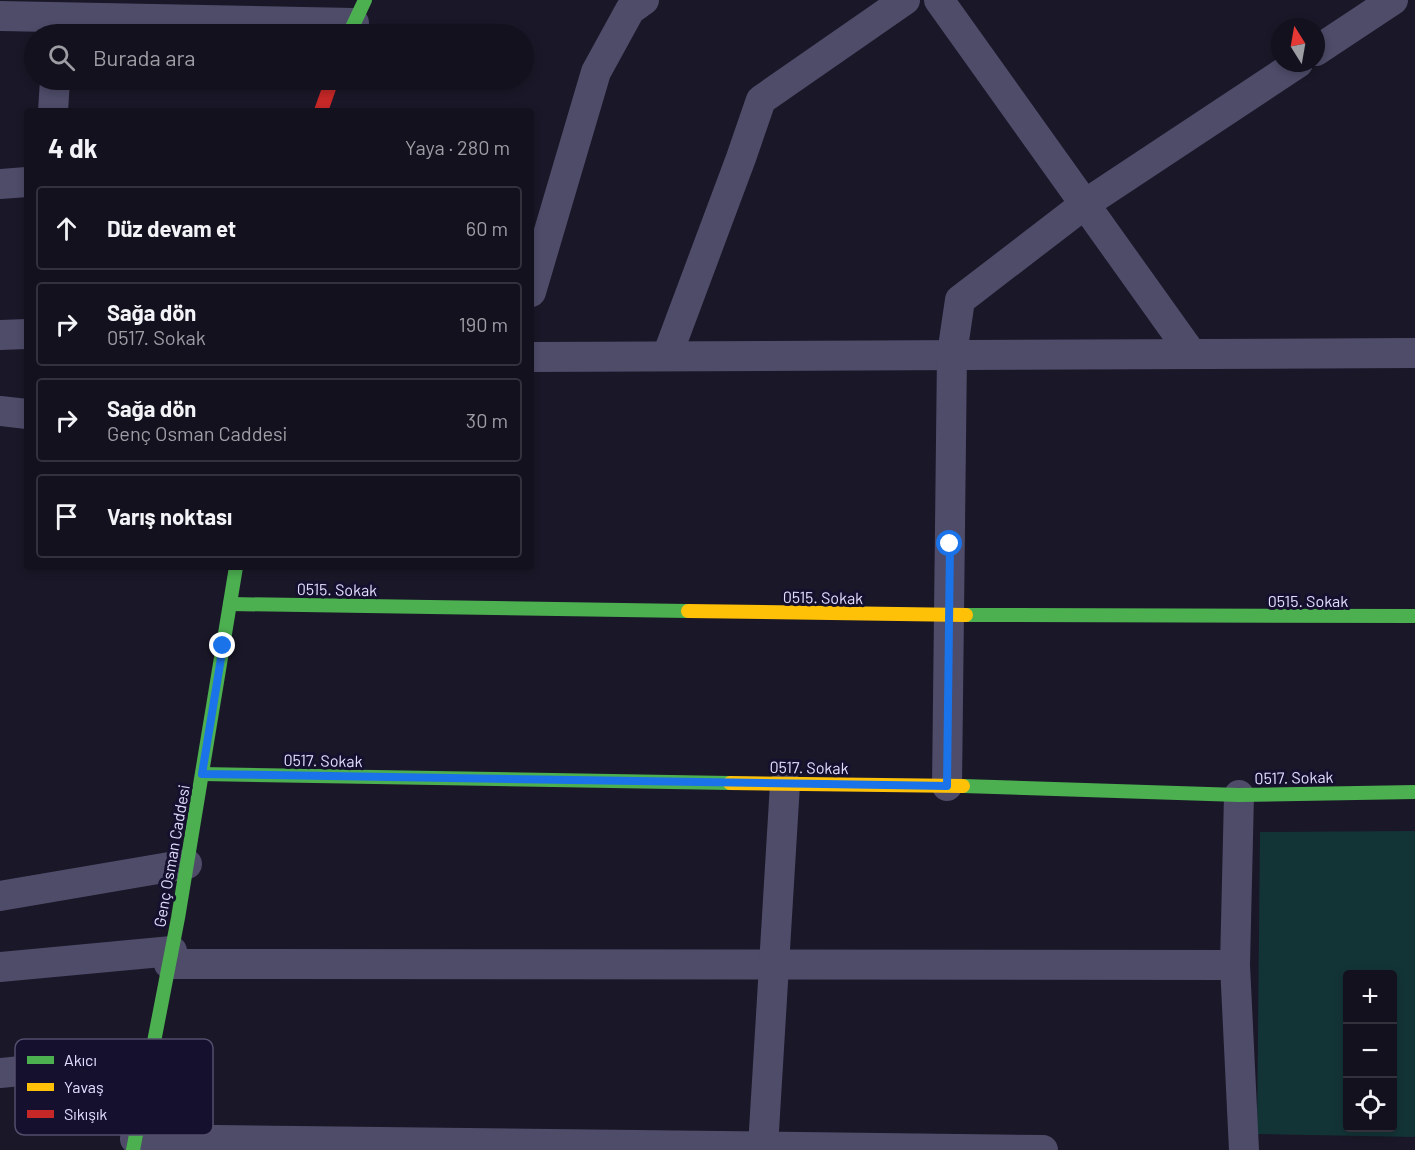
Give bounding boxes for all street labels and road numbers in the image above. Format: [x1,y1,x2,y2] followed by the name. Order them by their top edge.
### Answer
[297,579,377,599] street label: 0515. Sokak
[783,587,863,607] street label: 0515. Sokak
[1268,591,1348,610] street label: 0515. Sokak
[283,750,363,770] street label: 0517. Sokak
[769,757,849,777] street label: 0517. Sokak
[1254,767,1334,787] street label: 0517. Sokak
[149,783,193,929] street label: Genç Osman Caddesi

